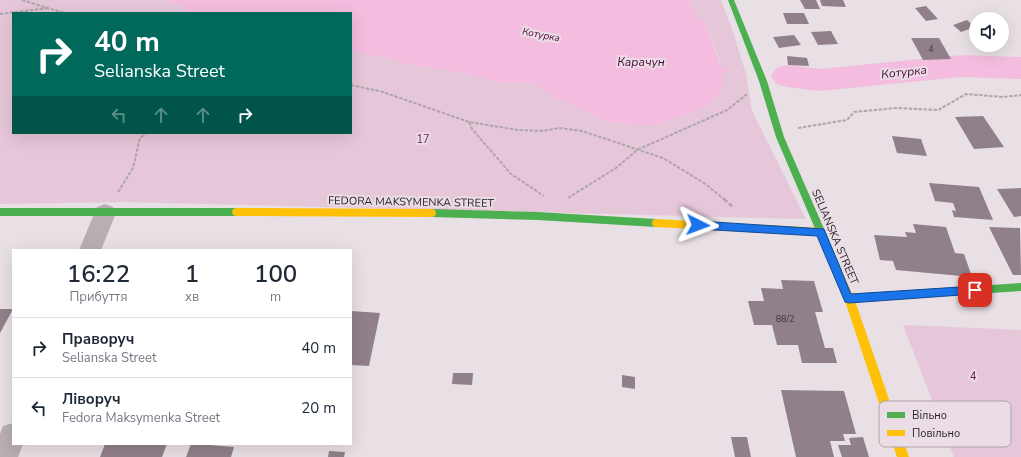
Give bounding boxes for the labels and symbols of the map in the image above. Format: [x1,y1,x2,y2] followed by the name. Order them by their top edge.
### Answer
[521,24,561,46] water label: Котурка
[928,43,934,55] house number: 4
[617,54,665,70] water label: Карачун
[880,62,928,82] water label: Котурка
[416,132,430,147] park label: 17
[808,187,862,287] street label: SELIANSKA STREET
[328,193,494,211] street label: FEDORA MAKSYMENKA STREET
[677,204,719,246] position arrow
[958,273,992,307] pin
[776,313,794,325] house number: 88/2
[970,369,977,384] park label: 4
[879,401,1011,447] legend
[912,408,947,423] text: Вільно
[912,426,960,441] text: Повільно

